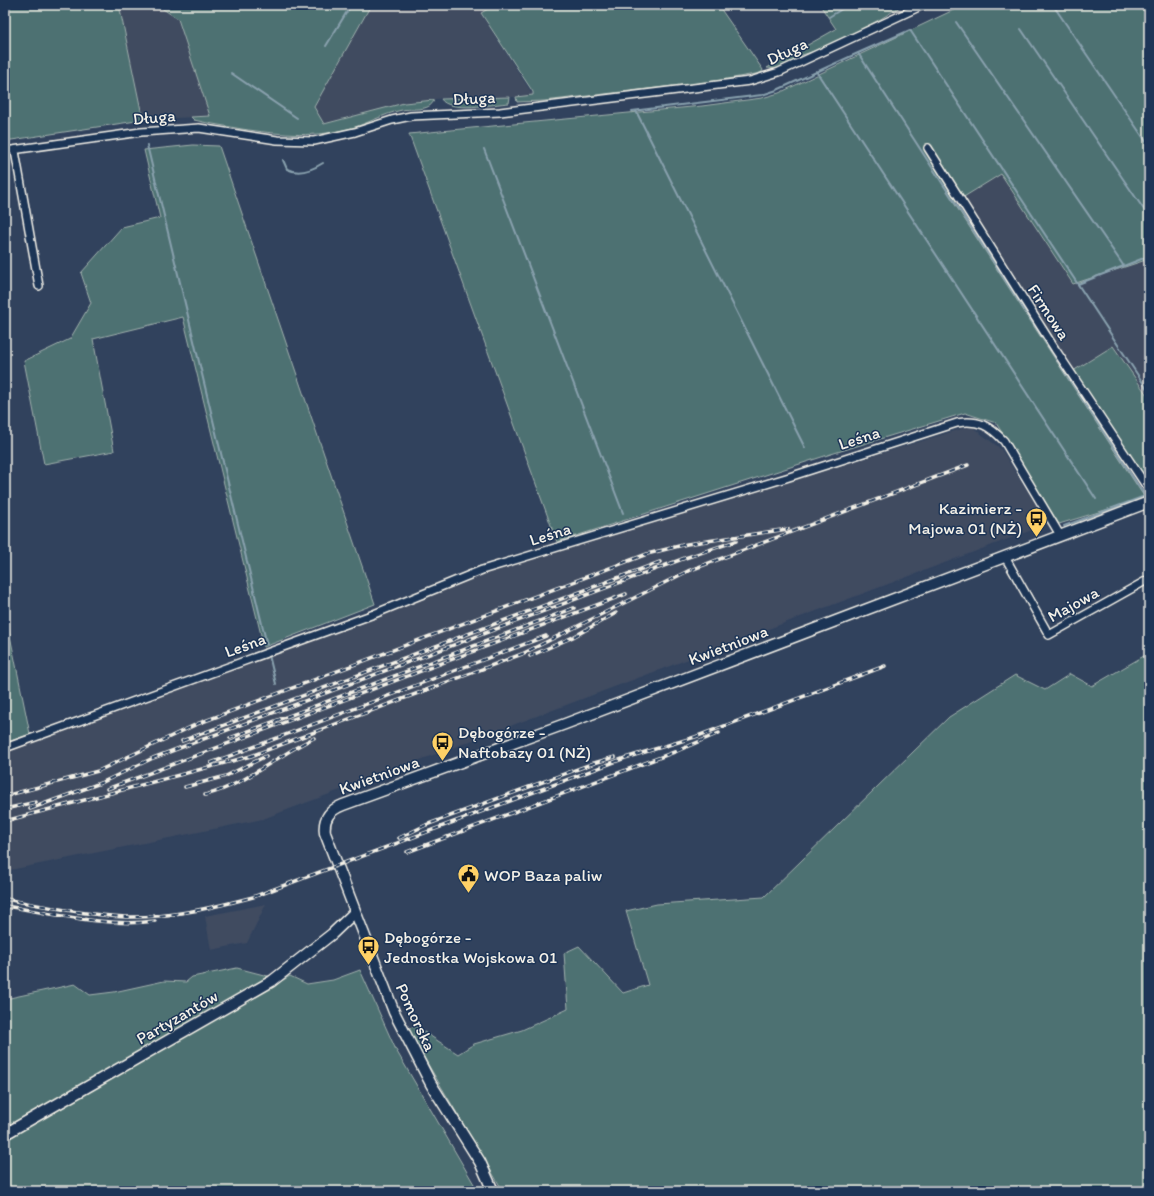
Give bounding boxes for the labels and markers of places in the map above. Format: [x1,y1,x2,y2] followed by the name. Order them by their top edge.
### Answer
[908,498,1022,538] place label: Kazimierz - Majowa 01 (NŻ)
[1024,505,1050,538] bus stop icon: Kazimierz - Majowa 01 (NŻ)
[458,722,591,762] place label: Dębogórze - Naftobazy 01 (NŻ)
[429,729,455,762] bus stop icon: Dębogórze - Naftobazy 01 (NŻ)
[456,862,482,895] public building icon: WOP Baza paliw
[484,865,603,885] place label: WOP Baza paliw
[384,927,557,967] place label: Dębogórze - Jednostka Wojskowa 01
[356,934,382,967] bus stop icon: Dębogórze - Jednostka Wojskowa 01

